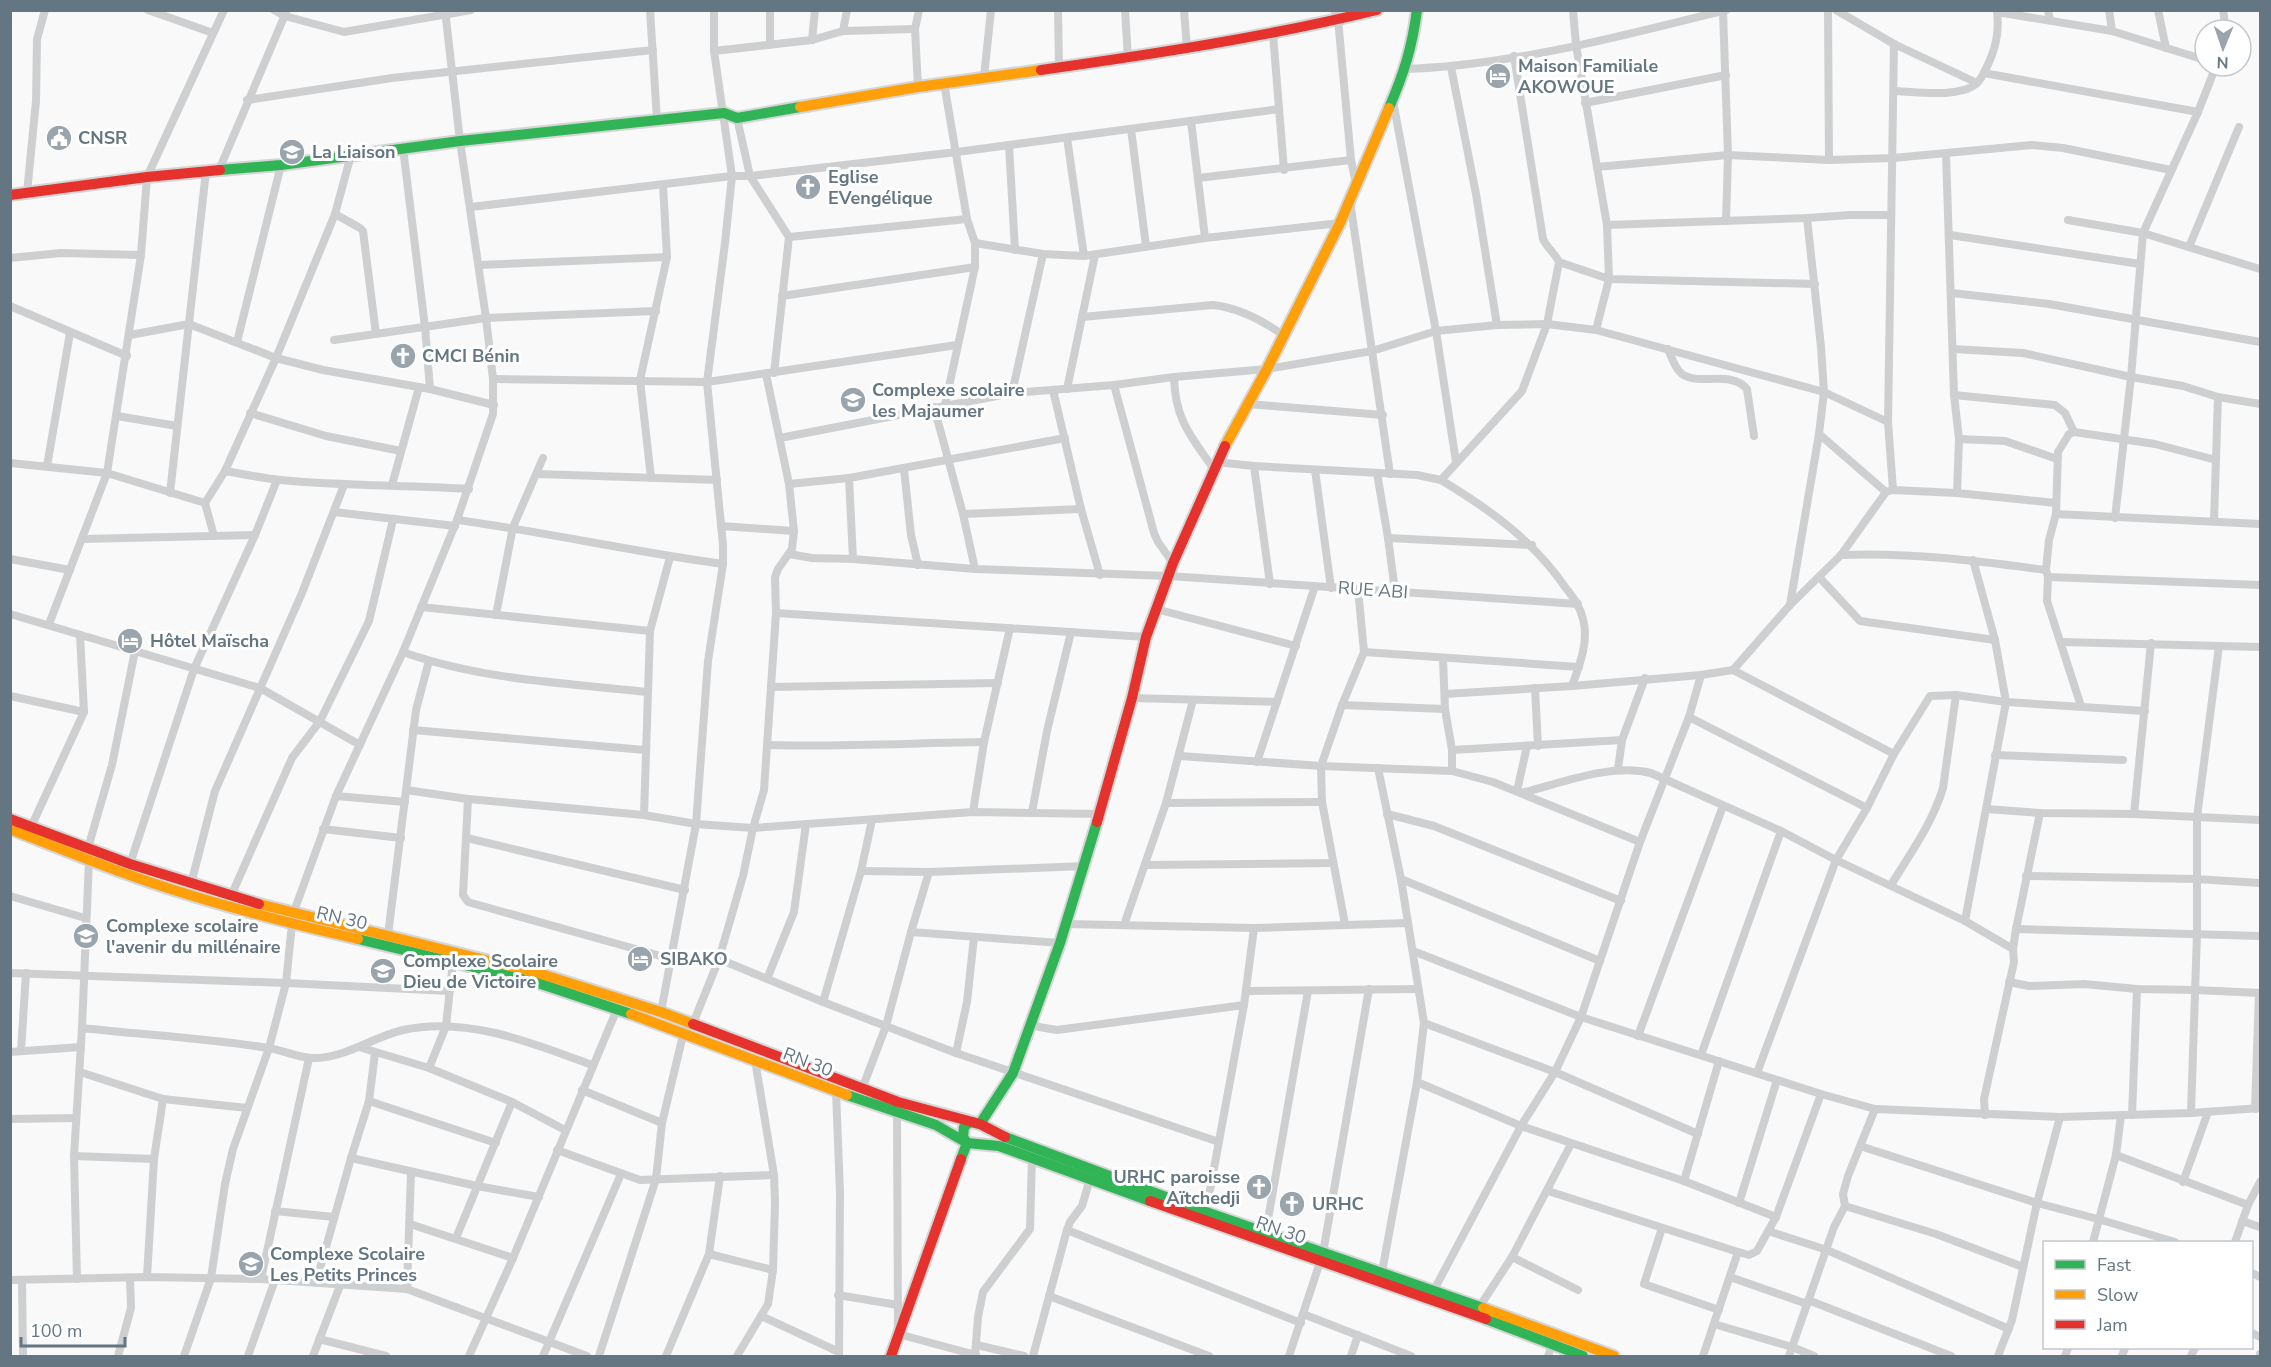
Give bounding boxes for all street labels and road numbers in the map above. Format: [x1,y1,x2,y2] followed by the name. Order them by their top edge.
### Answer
[1337,576,1409,604] street label: RUE ABI
[314,901,370,935] street label: RN 30
[780,1042,836,1082] street label: RN 30
[1253,1210,1309,1250] street label: RN 30

